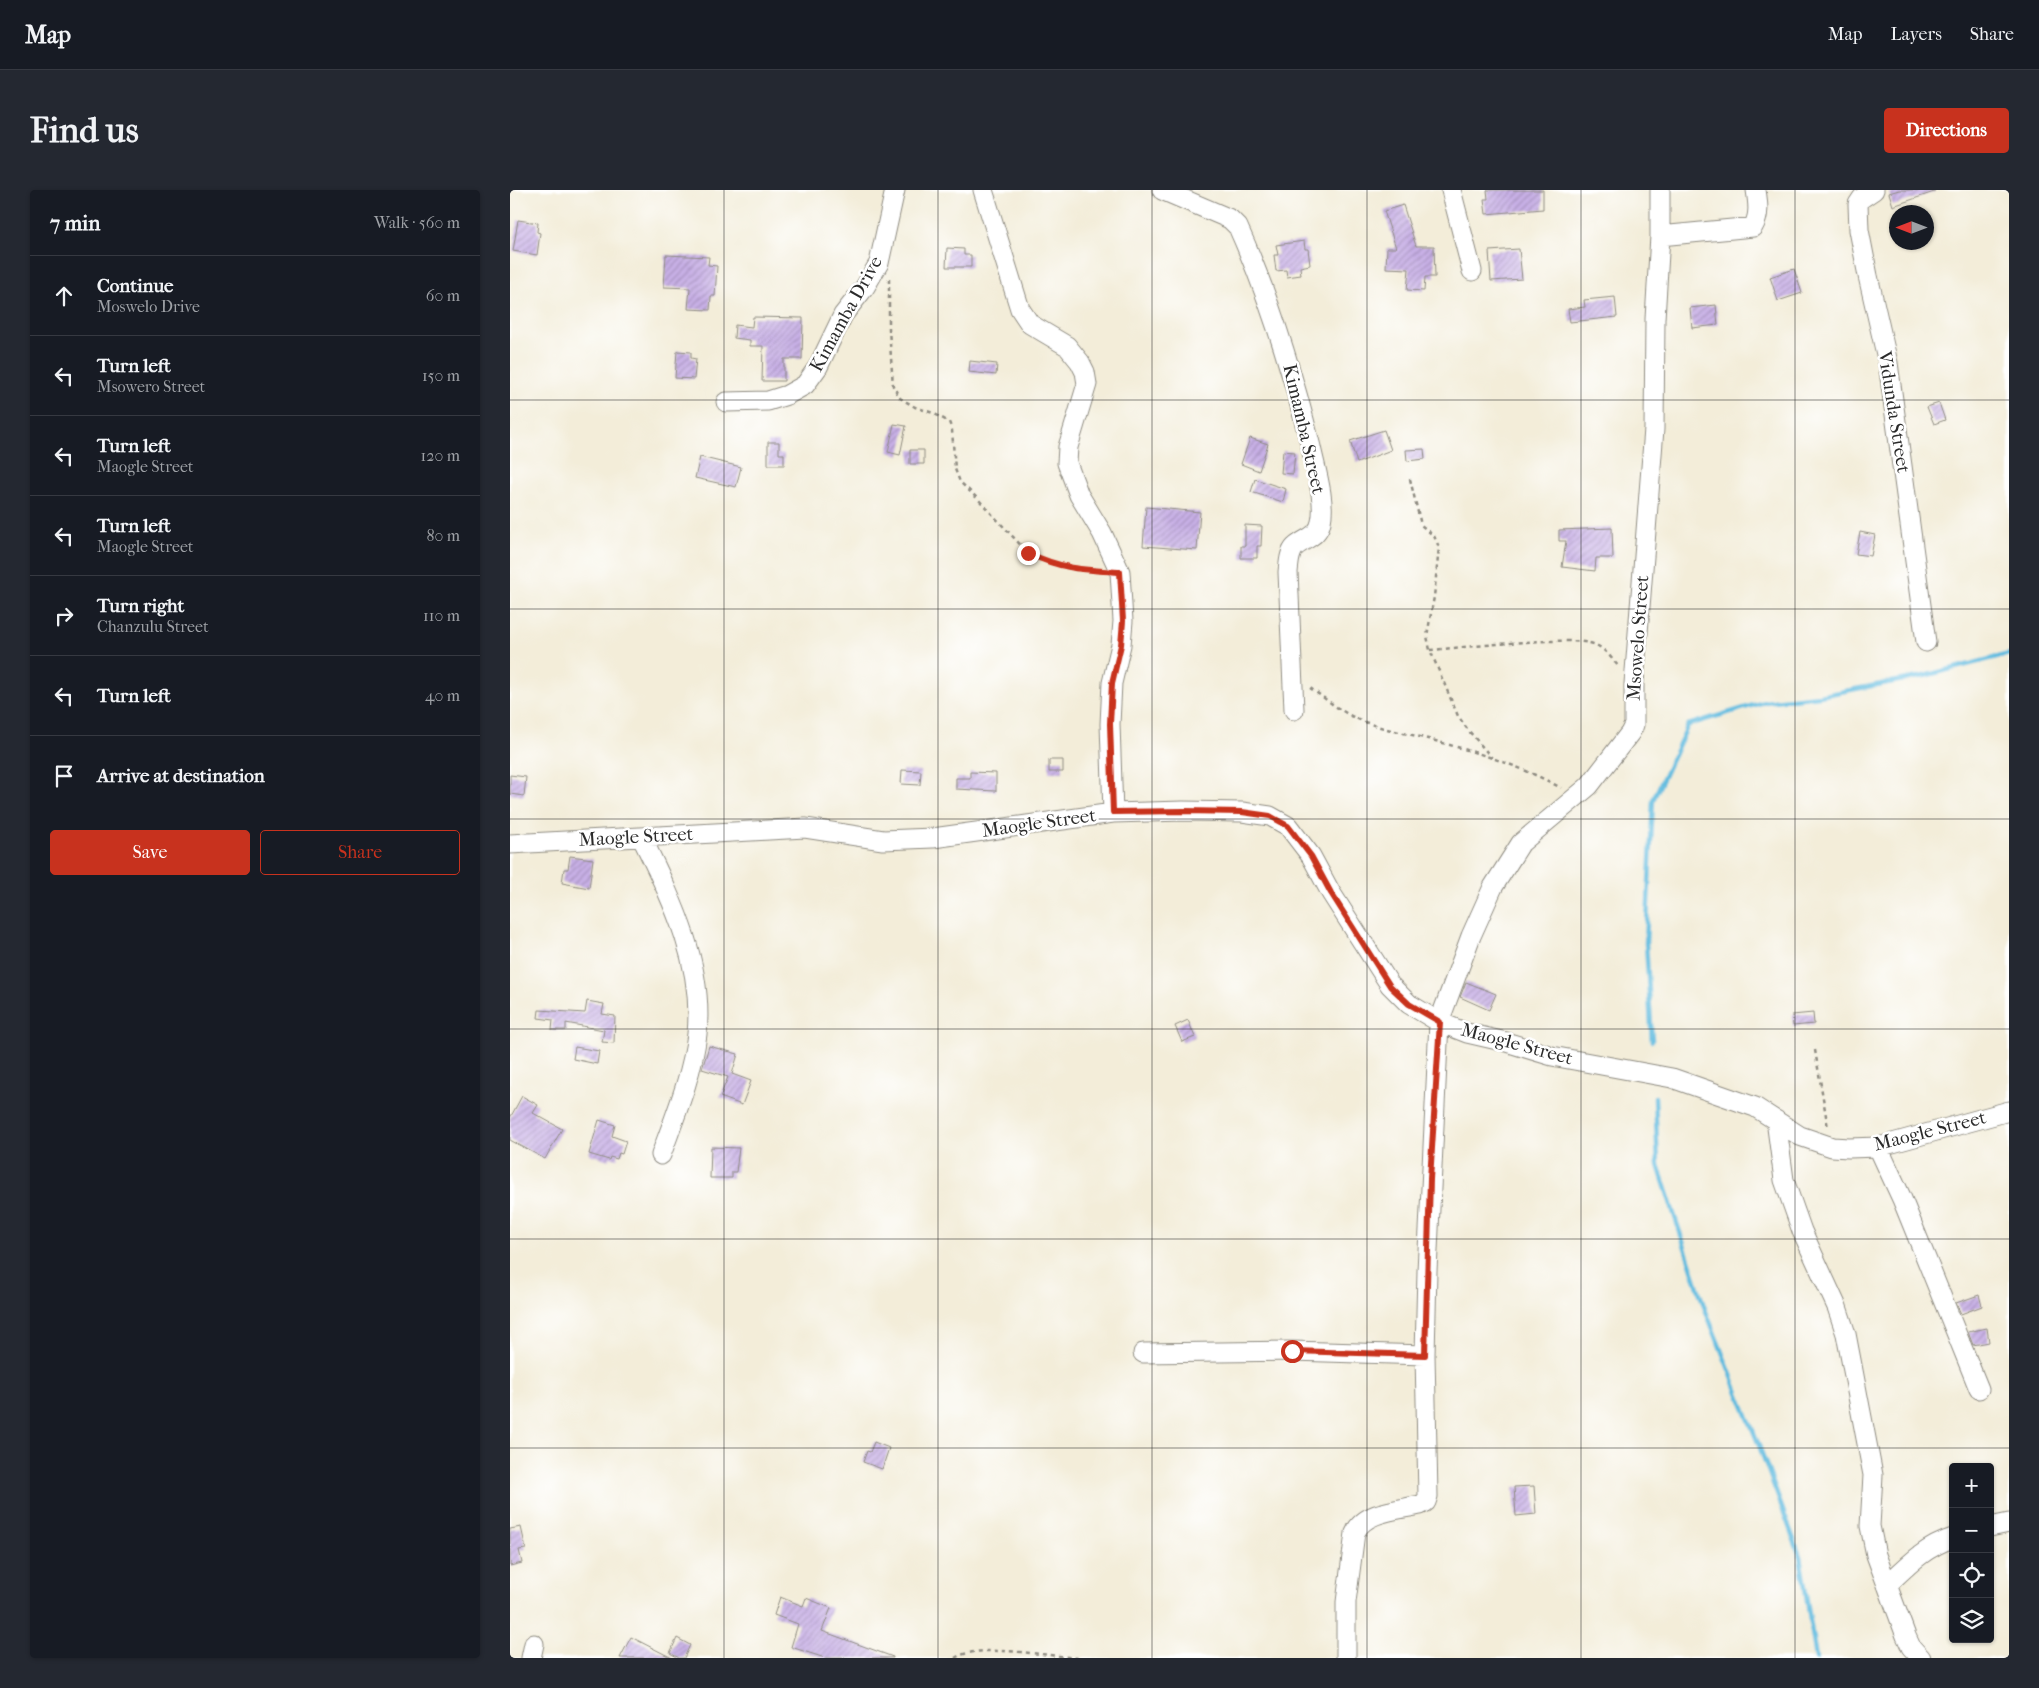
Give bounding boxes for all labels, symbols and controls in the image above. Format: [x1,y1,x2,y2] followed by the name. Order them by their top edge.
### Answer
[25,21,71,49] text: Map
[1828,24,1862,45] text: Map
[1890,24,1942,45] text: Layers
[1970,24,2014,45] text: Share
[1884,108,2009,153] button: Directions
[30,110,139,151] text: Find us
[1889,205,1934,250] north arrow
[50,211,101,235] text: 7 min
[374,213,460,232] text: Walk · 560 m
[805,252,887,376] street label: Kimamba Drive
[97,275,173,297] text: Continue
[50,282,78,310] icon: ahead
[426,286,460,305] text: 60 m
[97,297,200,316] text: Moswelo Drive
[1873,348,1915,475] street label: Vidunda Street
[97,355,171,377] text: Turn left
[50,362,78,390] icon: left
[1278,362,1330,496] street label: Kimamba Street
[422,366,460,385] text: 150 m
[97,377,205,396] text: Msowero Street
[97,435,171,457] text: Turn left
[50,442,78,470] icon: left
[421,446,460,465] text: 120 m
[97,457,194,476] text: Maogle Street
[97,515,171,537] text: Turn left
[50,522,78,550] icon: left
[426,526,460,545] text: 80 m
[97,537,194,556] text: Maogle Street
[1017,542,1040,565] route end
[1623,574,1653,701] street label: Msowelo Street
[97,595,184,617] text: Turn right
[50,602,78,630] icon: right
[423,606,460,625] text: 110 m
[97,617,209,636] text: Chanzulu Street
[50,682,78,710] icon: left
[97,685,171,707] text: Turn left
[425,686,460,705] text: 40 m
[50,762,78,790] icon: arrive
[97,765,265,787] text: Arrive at destination
[981,804,1098,842] street label: Maogle Street
[578,823,694,851] street label: Maogle Street
[50,830,250,875] button: Save
[260,830,460,875] button: Share
[1459,1019,1575,1070] street label: Maogle Street
[1872,1106,1989,1156] street label: Maogle Street
[1281,1340,1304,1363] route start
[1949,1463,1994,1643] map controls
[1949,1463,1994,1508] button: +
[1949,1508,1994,1553] button: −
[1949,1553,1994,1598] button: locate
[1949,1598,1994,1643] button: layers

